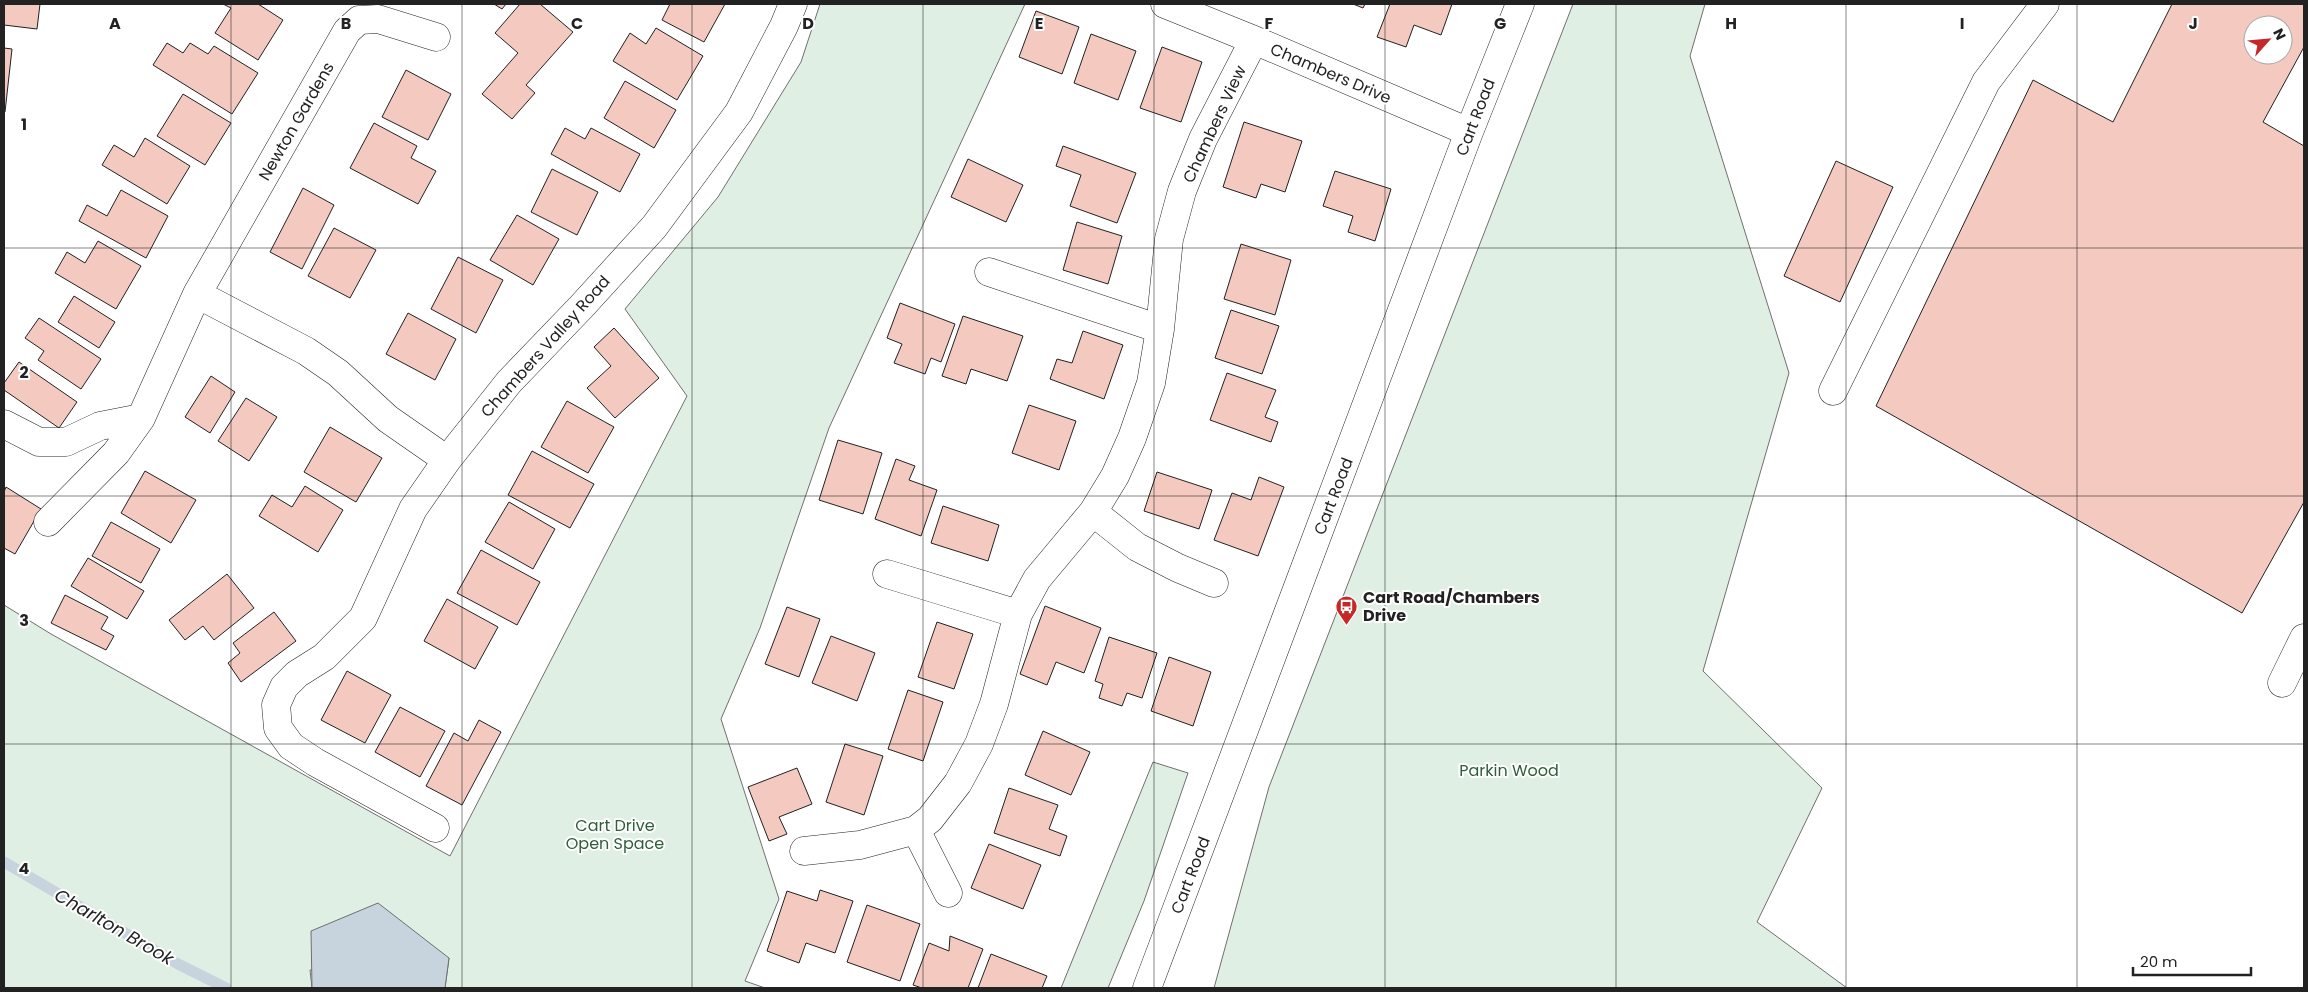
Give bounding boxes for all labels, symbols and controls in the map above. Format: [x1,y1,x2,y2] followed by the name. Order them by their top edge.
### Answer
[109,12,121,35] text: A
[341,12,351,35] text: B
[571,12,583,35] text: C
[802,12,814,35] text: D
[1035,12,1043,35] text: E
[1265,12,1274,35] text: F
[1494,12,1506,35] text: G
[1725,12,1737,35] text: H
[1960,12,1964,35] text: I
[2188,12,2198,35] text: J
[2243,15,2293,65] north arrow
[2268,25,2291,43] text: N
[1267,38,1395,109] street label: Chambers Drive
[253,58,340,185] street label: Newton Gardens
[1177,62,1252,187] street label: Chambers View
[1450,75,1501,159] street label: Cart Road
[21,113,27,136] text: 1
[475,270,615,422] street label: Chambers Valley Road
[19,361,29,384] text: 2
[1308,454,1359,538] street label: Cart Road
[1363,586,1540,627] place label: Cart Road/Chambers Drive
[1335,594,1359,625] bus stop icon: Cart Road/Chambers Drive
[19,609,29,632] text: 3
[1459,759,1559,782] park label: Parkin Wood
[566,814,664,855] park label: Cart Drive Open Space
[1165,833,1216,917] street label: Cart Road
[19,857,30,880] text: 4
[50,882,179,971] water label: Charlton Brook
[2133,944,2250,976] scale bar
[2140,951,2178,972] text: 20 m

